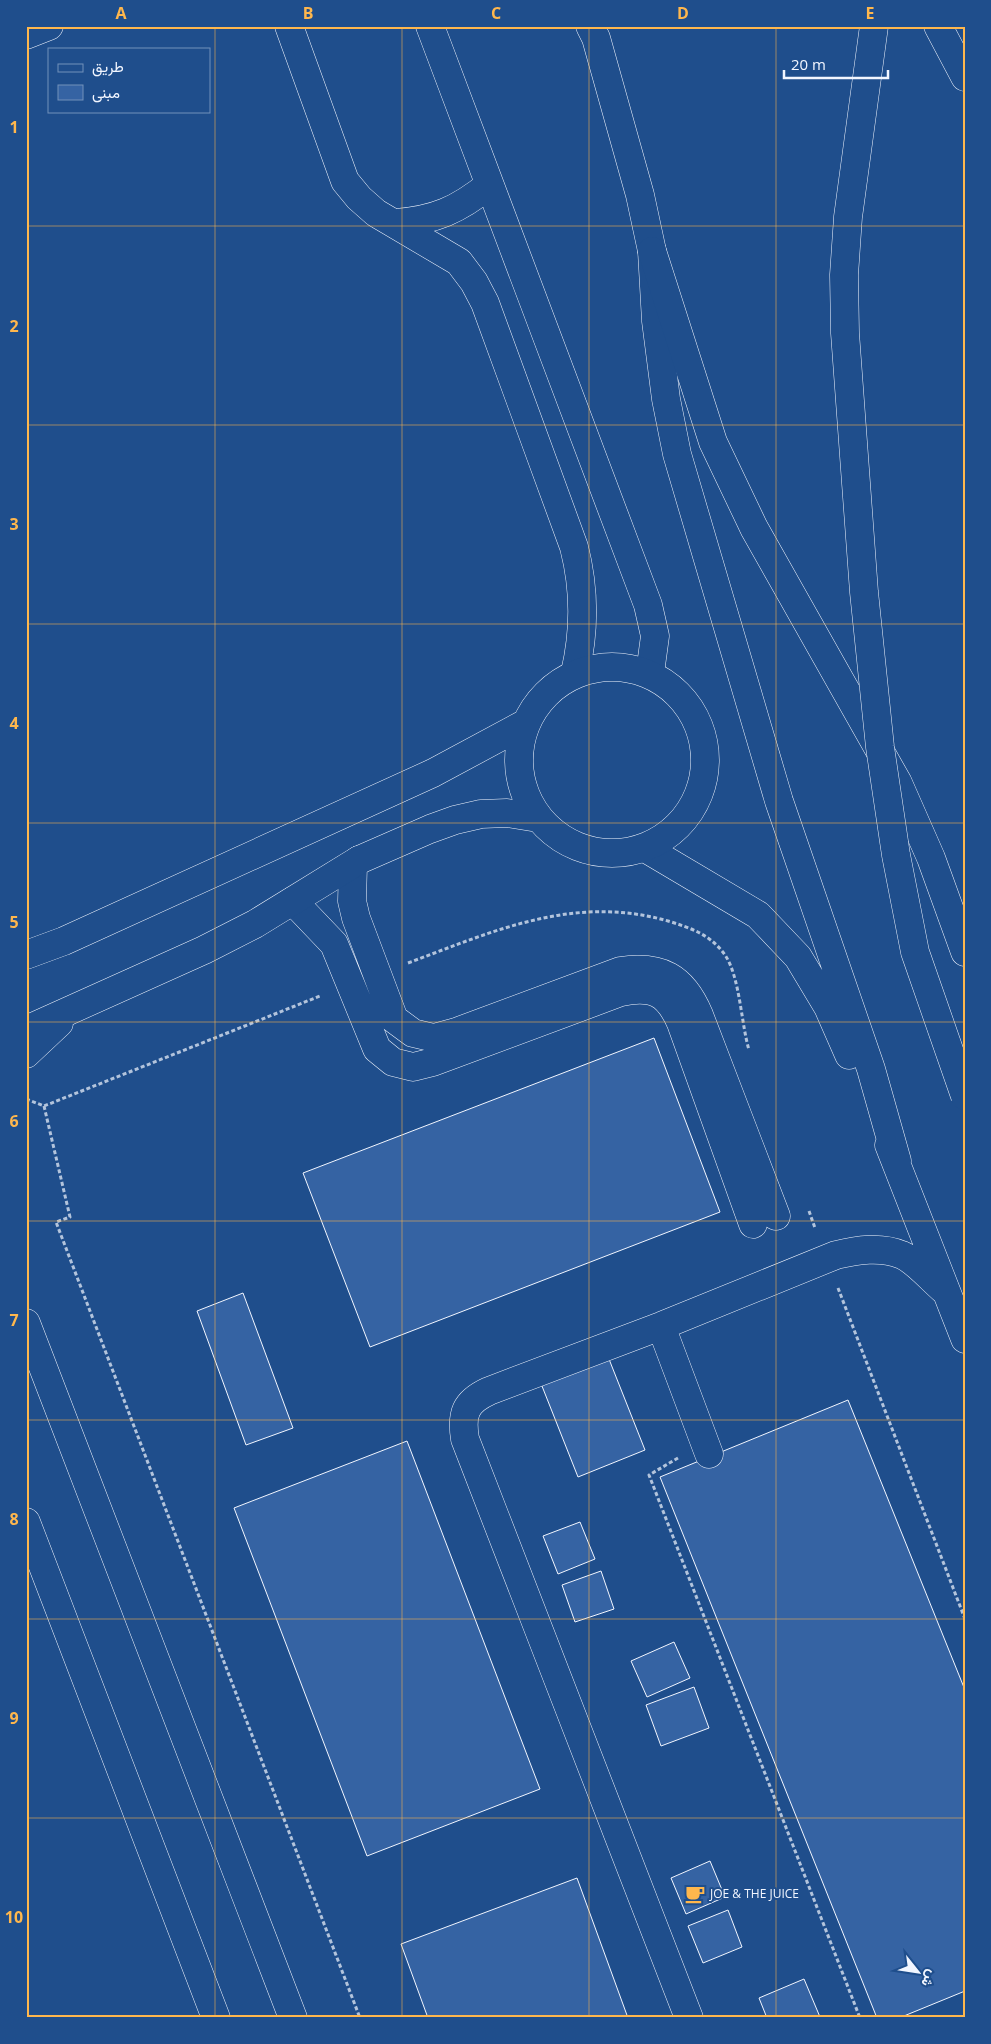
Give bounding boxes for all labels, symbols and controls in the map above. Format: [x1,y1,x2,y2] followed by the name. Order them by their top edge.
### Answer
[115,2,127,24] text: A
[303,2,313,24] text: B
[491,2,501,24] text: C
[677,2,689,24] text: D
[866,2,875,24] text: E
[48,48,210,112] legend
[784,48,887,80] scale bar
[791,54,826,74] text: 20 m
[92,56,124,77] text: طريق
[92,82,120,103] text: مبنى
[9,116,19,138] text: 1
[9,315,19,337] text: 2
[9,513,19,535] text: 3
[9,712,19,734] text: 4
[9,911,19,933] text: 5
[9,1110,19,1132] text: 6
[9,1309,19,1331] text: 7
[9,1508,19,1530] text: 8
[9,1707,19,1729] text: 9
[684,1883,706,1905] cafe icon: JOE & THE JUICE
[709,1885,799,1902] place label: JOE & THE JUICE
[5,1906,23,1928] text: 10
[894,1946,944,1996] north arrow
[917,1967,942,1991] text: ش

